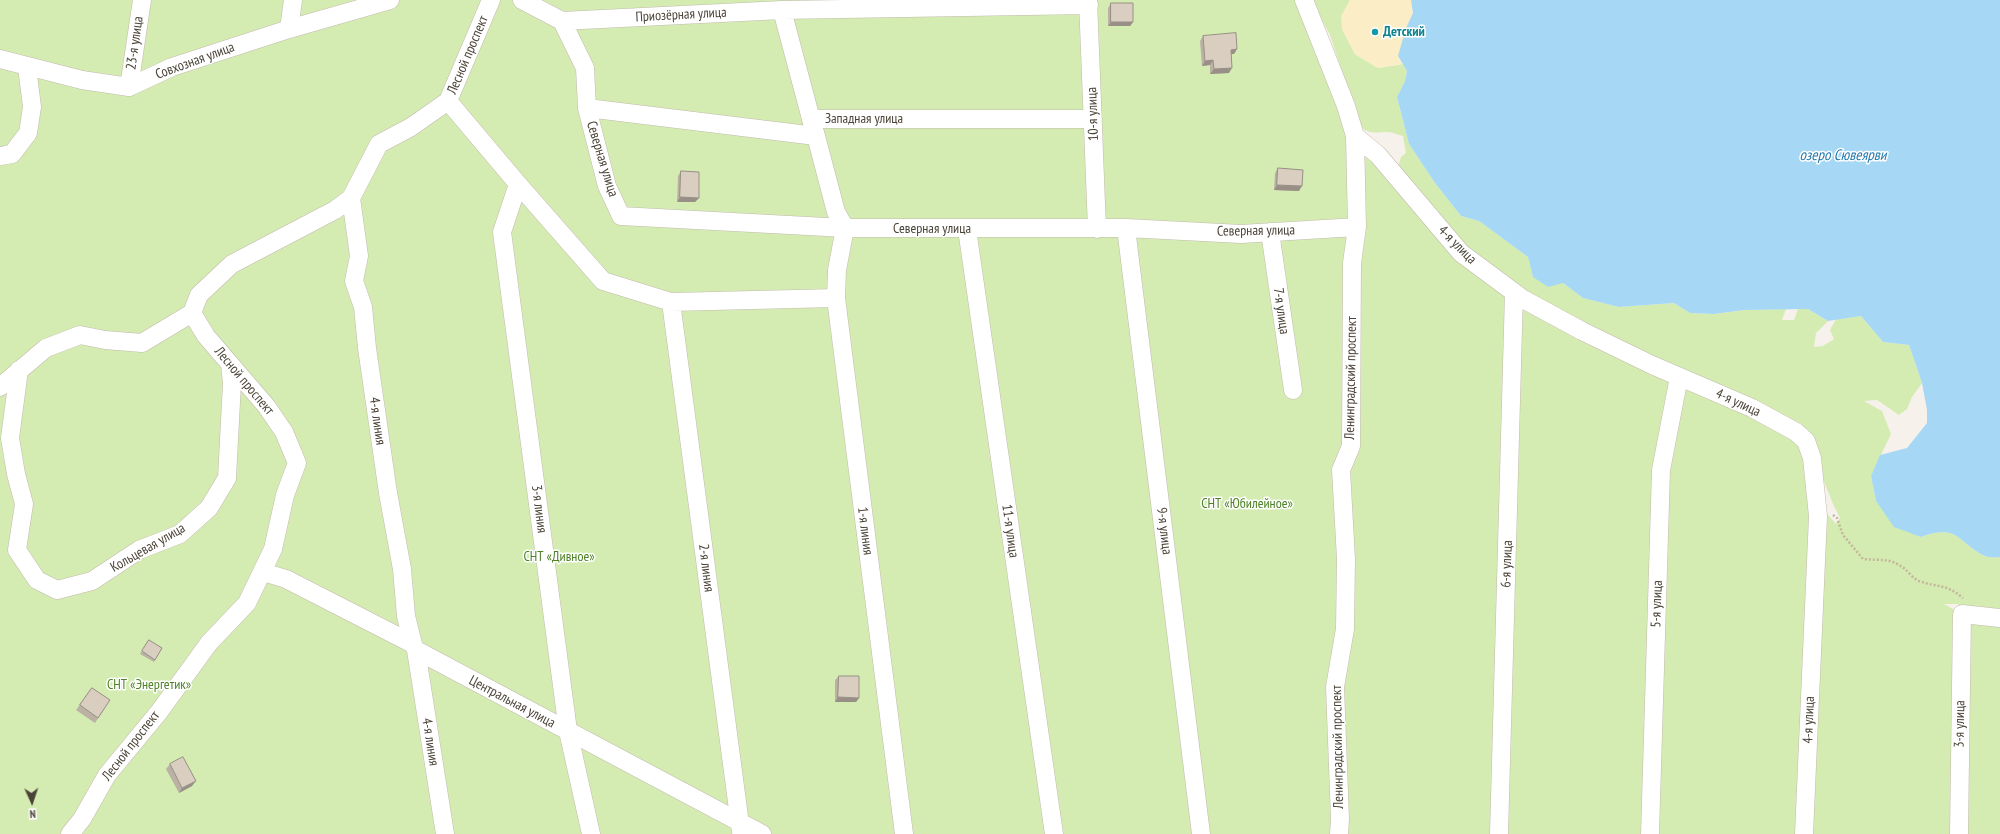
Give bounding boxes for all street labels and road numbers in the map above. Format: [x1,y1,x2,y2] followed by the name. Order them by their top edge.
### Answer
[635,4,727,26] street label: Приозёрная улица
[444,13,492,97] street label: Лесной проспект
[123,15,147,71] street label: 23-я улица
[153,39,237,83] street label: Совхозная улица
[1084,87,1102,141] street label: 10-я улица
[825,111,903,127] street label: Западная улица
[583,119,621,199] street label: Северная улица
[893,221,971,237] street label: Северная улица
[1217,222,1295,240] street label: Северная улица
[1434,222,1480,268] street label: 4-я улица
[1269,287,1293,335] street label: 7-я улица
[1342,316,1360,440] street label: Ленинградский проспект
[211,344,277,418] street label: Лесной проспект
[1713,385,1763,421] street label: 4-я улица
[365,396,389,446] street label: 4-я линия
[528,484,550,534] street label: 3-я линия
[998,503,1022,559] street label: 11-я улица
[854,506,876,556] street label: 1-я линия
[1153,506,1175,556] street label: 9-я улица
[108,520,188,576] street label: Кольцевая улица
[1498,540,1516,588] street label: 6-я улица
[695,543,717,593] street label: 2-я линия
[1648,580,1666,628] street label: 5-я улица
[466,672,558,732] street label: Центральная улица
[1329,685,1347,809] street label: Ленинградский проспект
[1800,696,1818,744] street label: 4-я улица
[1951,700,1969,748] street label: 3-я улица
[99,708,163,784] street label: Лесной проспект
[418,717,442,767] street label: 4-я линия

